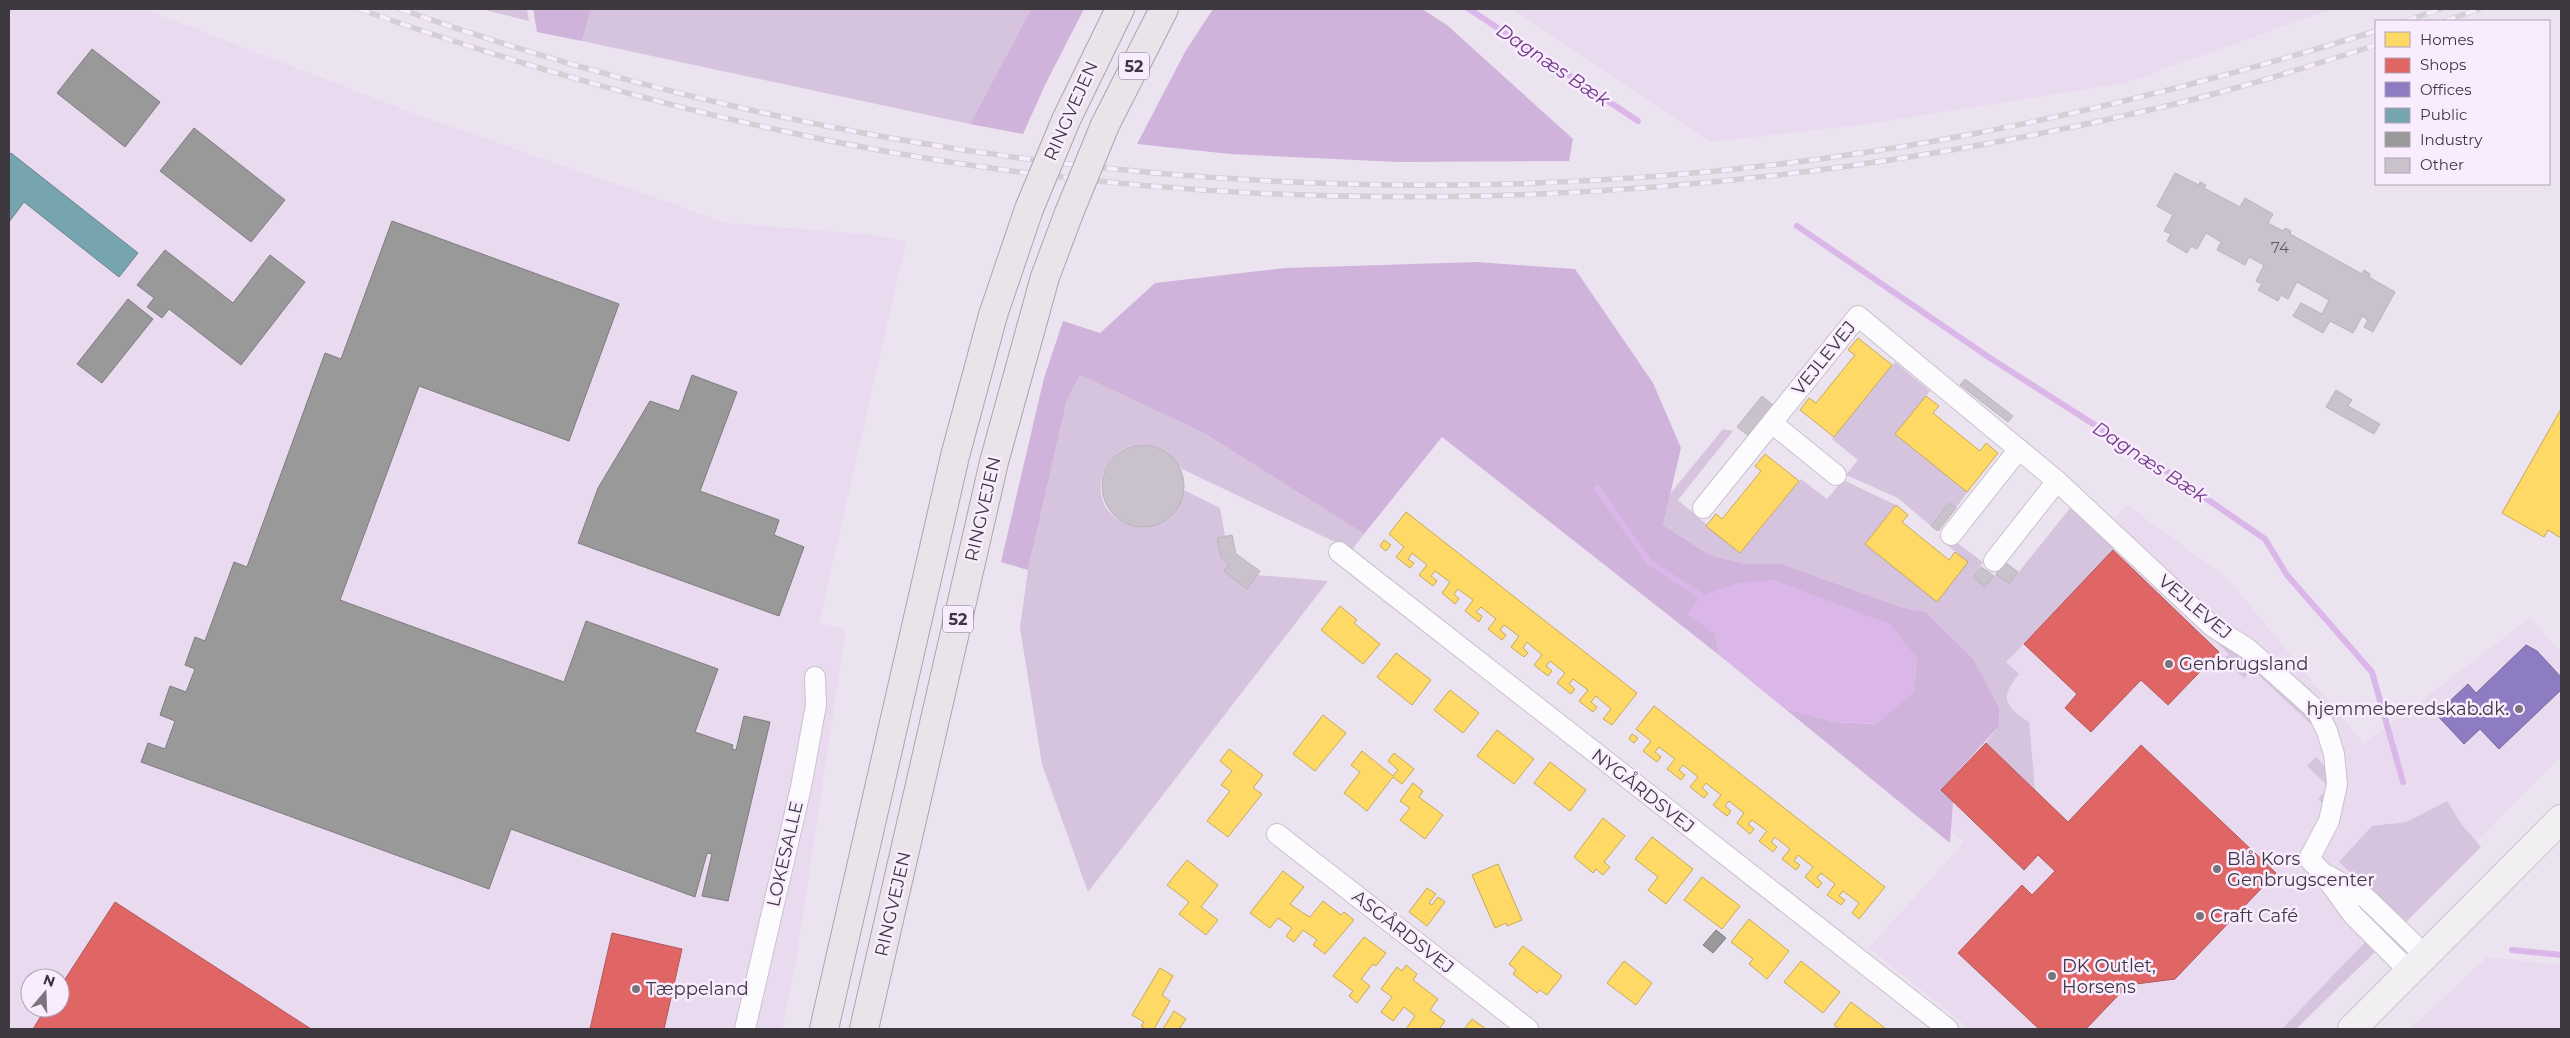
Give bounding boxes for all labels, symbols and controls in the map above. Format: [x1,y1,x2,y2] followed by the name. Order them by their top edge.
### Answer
[1492,19,1615,112] water label: Dagnæs Bæk
[2375,20,2550,185] legend
[2420,30,2474,49] text: Homes
[1119,52,1149,80] road number: 52
[2420,55,2466,74] text: Shops
[1039,58,1103,164] street label: RINGVEJEN
[2420,80,2472,99] text: Offices
[2420,105,2468,124] text: Public
[2420,130,2483,149] text: Industry
[2420,155,2464,174] text: Other
[2271,238,2289,257] house number: 74
[1787,316,1861,400] street label: VEJLEVEJ
[2088,416,2212,508] water label: Dagnæs Bæk
[960,454,1006,564] street label: RINGVEJEN
[2154,570,2236,644] street label: VEJLEVEJ
[943,606,973,632] road number: 52
[2179,653,2308,675] place label: Genbrugsland
[2163,658,2175,670] marker: Genbrugsland
[2306,698,2509,720] place label: hjemmeberedskab.dk.
[2513,703,2525,715] marker: hjemmeberedskab.dk.
[1587,743,1699,838] street label: NYGÅRDSVEJ
[762,799,808,909] street label: LOKESALLE
[2227,848,2375,891] place label: Blå Kors Genbrugscenter
[870,849,916,959] street label: RINGVEJEN
[2211,863,2223,875] marker: Blå Kors Genbrugscenter
[1348,885,1459,979] street label: ASGÅRDSVEJ
[2210,905,2298,927] place label: Craft Café
[2194,910,2206,922] marker: Craft Café
[2062,955,2156,998] place label: DK Outlet, Horsens
[20,968,70,1018] north arrow
[41,970,58,991] text: N
[2046,970,2058,982] marker: DK Outlet, Horsens
[646,978,749,1000] place label: Tæppeland
[630,983,642,995] marker: Tæppeland

